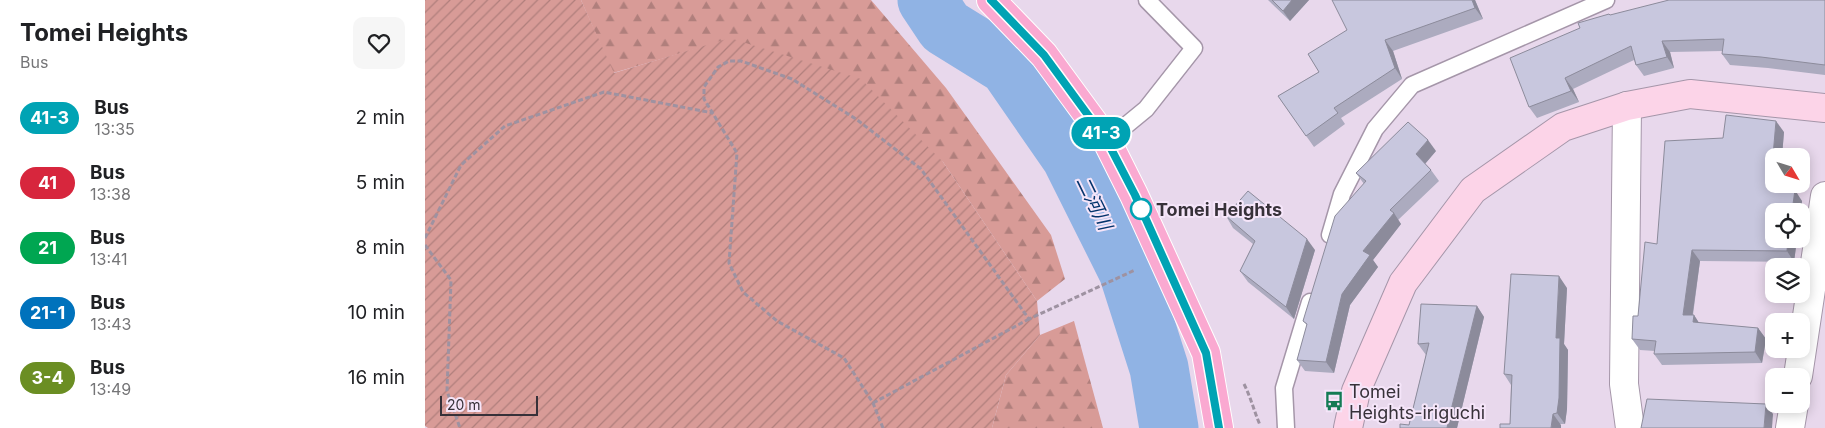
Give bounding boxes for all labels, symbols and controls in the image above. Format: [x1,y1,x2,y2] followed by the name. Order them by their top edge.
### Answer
[353,17,405,69] button: heart
[20,18,188,47] text: Tomei Heights
[20,52,48,72] text: Bus
[94,96,129,119] text: Bus
[356,106,405,129] text: 2 min
[30,107,69,128] text: 41-3
[1066,117,1136,149] line badge: 41-3
[94,119,135,139] text: 13:35
[1081,122,1121,143] text: 41-3
[1765,148,1810,192] north arrow
[1765,148,1810,413] map controls
[90,161,125,184] text: Bus
[356,171,405,194] text: 5 min
[38,172,57,193] text: 41
[1071,172,1118,235] water label: 二河川
[90,184,131,204] text: 13:38
[1130,198,1152,220] marker: Tomei Heights
[1156,199,1282,220] place label: Tomei Heights
[1765,203,1810,248] button: locate
[90,226,125,249] text: Bus
[355,236,405,259] text: 8 min
[38,237,57,258] text: 21
[90,249,128,269] text: 13:41
[1765,258,1810,303] button: layers
[90,291,125,314] text: Bus
[347,301,405,324] text: 10 min
[30,302,65,323] text: 21-1
[1765,313,1810,358] button: +
[90,314,132,334] text: 13:43
[90,356,125,379] text: Bus
[348,366,405,389] text: 16 min
[31,367,64,388] text: 3-4
[1765,368,1810,413] button: −
[90,379,131,399] text: 13:49
[1349,381,1485,423] place label: Tomei Heights-iriguchi
[1323,390,1345,412] bus stop icon: Tomei Heights-iriguchi
[440,393,537,416] scale bar
[447,396,481,413] text: 20 m

